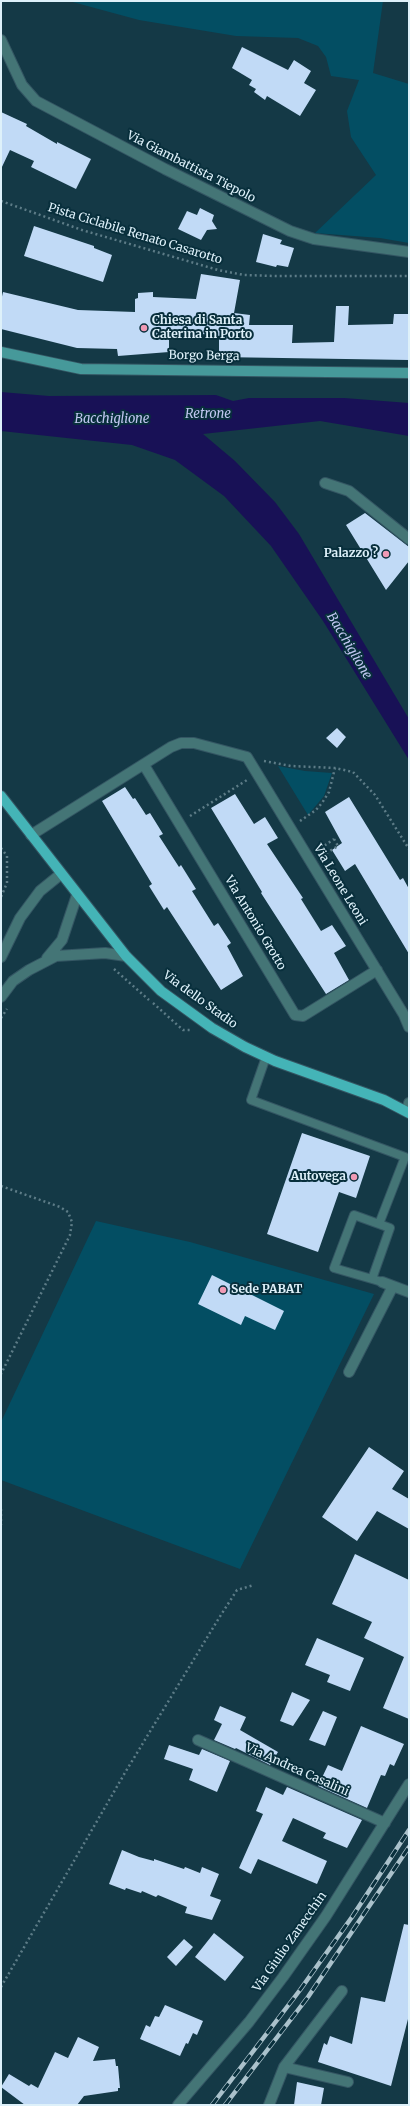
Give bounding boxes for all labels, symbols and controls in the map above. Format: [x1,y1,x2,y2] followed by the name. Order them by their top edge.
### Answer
[124,128,258,206] street label: Via Giambattista Tiepolo
[46,201,224,267] street label: Pista Ciclabile Renato Casarotto
[152,314,252,342] place label: Chiesa di Santa Caterina in Porto
[139,323,149,333] marker: Chiesa di Santa Caterina in Porto
[168,348,240,364] street label: Borgo Berga
[185,406,231,422] water label: Retrone
[74,411,150,427] water label: Bacchiglione
[324,547,378,561] place label: Palazzo ?
[381,549,391,559] marker: Palazzo ?
[323,610,375,682] water label: Bacchiglione
[310,842,370,928] street label: Via Leone Leoni
[221,873,289,973] street label: Via Antonio Grotto
[160,968,240,1032] street label: Via dello Stadio
[291,1170,346,1184] place label: Autovega
[349,1172,359,1182] marker: Autovega
[231,1283,302,1297] place label: Sede PABAT
[218,1285,228,1295] marker: Sede PABAT
[243,1741,351,1799] street label: Via Andrea Casalini
[250,1889,330,1995] street label: Via Giulio Zanecchin

